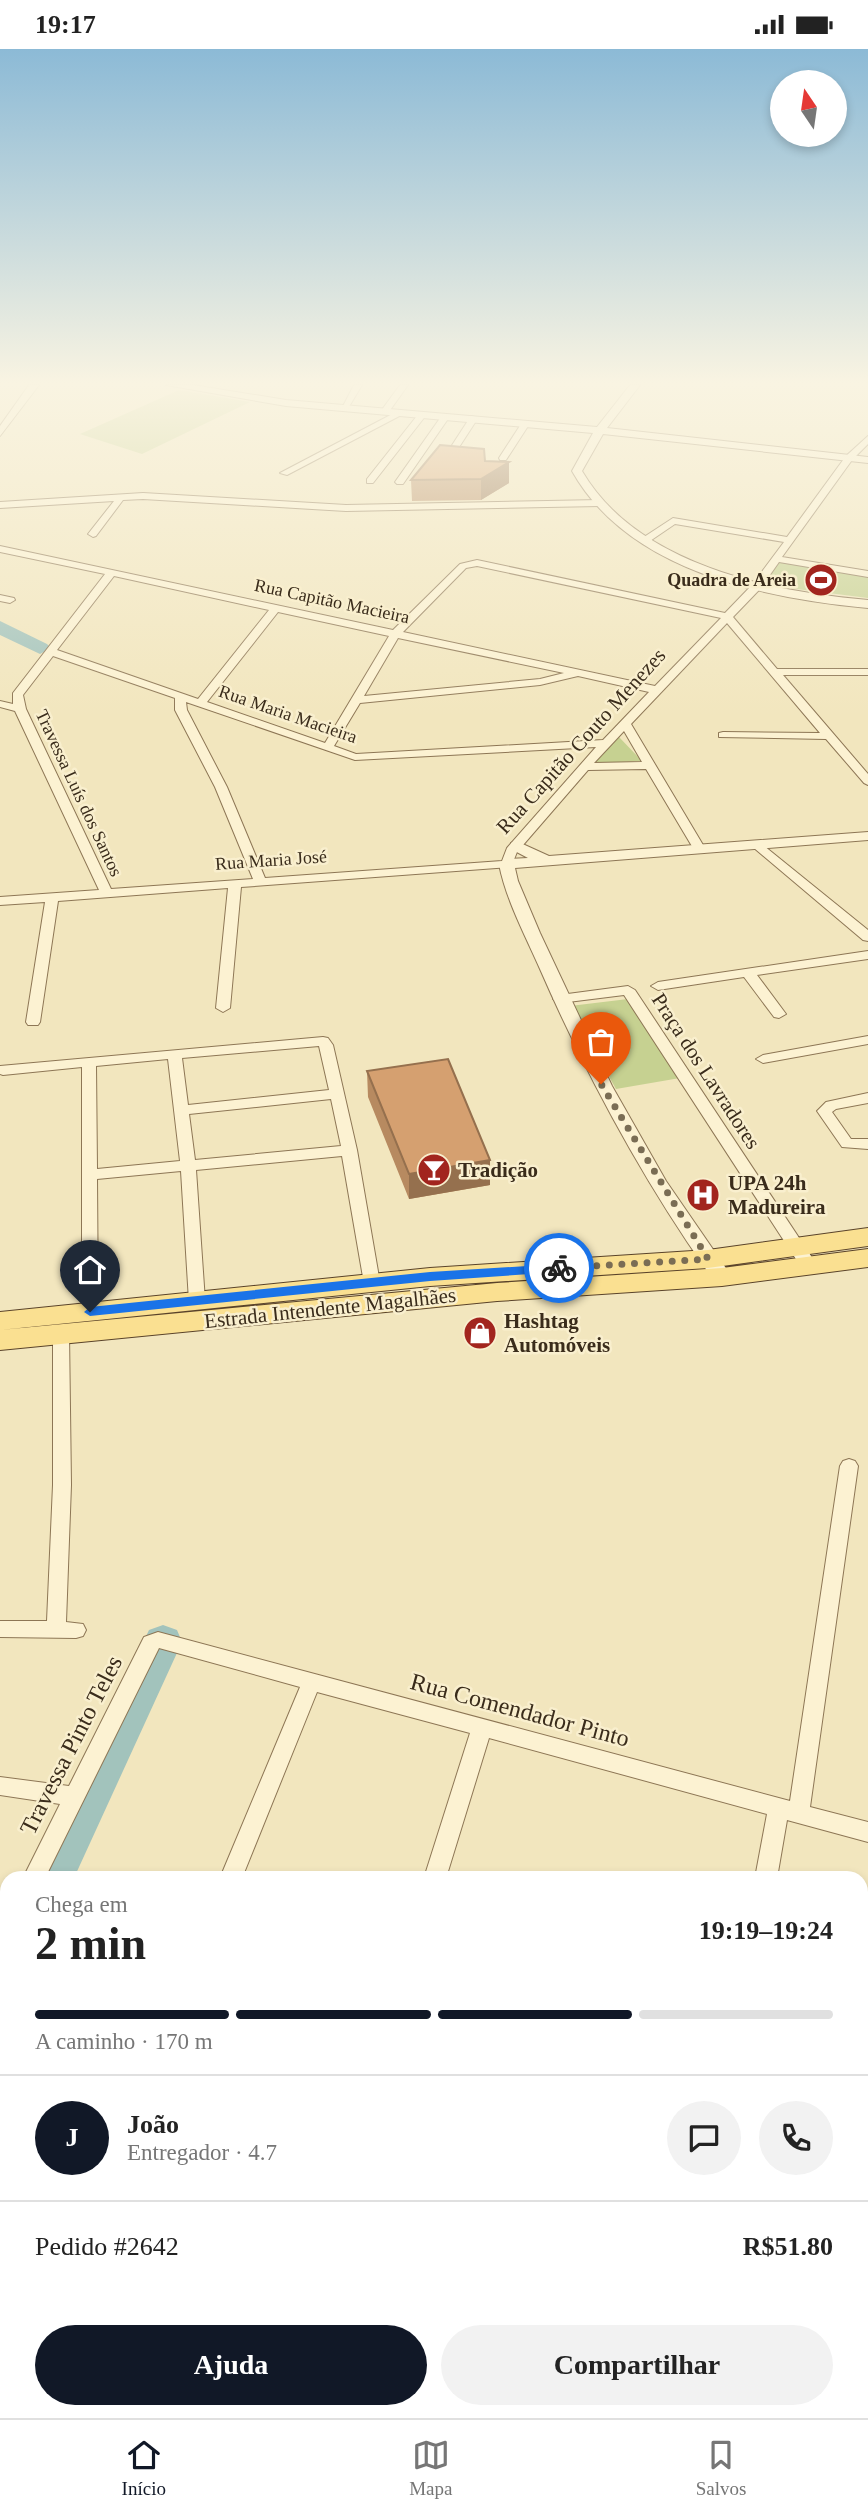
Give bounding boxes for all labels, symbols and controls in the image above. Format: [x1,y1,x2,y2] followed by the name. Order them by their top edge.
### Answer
[35,10,96,39] text: 19:17
[770,70,847,147] north arrow
[770,70,847,147] map controls
[802,561,840,599] sports icon: Quadra de Areia
[667,570,796,590] place label: Quadra de Areia
[253,575,411,627] street label: Rua Capitão Macieira
[491,643,671,839] street label: Rua Capitão Couto Menezes
[216,681,360,747] street label: Rua Maria Macieira
[32,706,126,880] street label: Travessa Luís dos Santos
[214,846,328,874] street label: Rua Maria José
[647,989,765,1153] street label: Praça dos Lavradores
[571,1012,631,1084] pin
[582,1023,620,1061] icon: bag
[415,1151,453,1189] bar icon: Tradição
[458,1158,538,1182] place label: Tradição
[728,1171,826,1219] place label: UPA 24h Madureira
[684,1176,722,1214] hospital icon: UPA 24h Madureira
[524,1233,594,1303] courier
[60,1240,120,1312] pin
[540,1249,578,1287] icon: bike
[71,1251,109,1289] icon: home
[203,1283,457,1333] street label: Estrada Intendente Magalhães
[504,1309,610,1357] place label: Hashtag Automóveis
[461,1314,499,1352] shop icon: Hashtag Automóveis
[15,1651,127,1839] street label: Travessa Pinto Teles
[408,1668,632,1752] street label: Rua Comendador Pinto
[35,1892,128,1917] text: Chega em
[699,1916,833,1945] text: 19:19–19:24
[35,1918,146,1969] text: 2 min
[35,2029,213,2054] text: A caminho · 170 m
[667,2101,741,2175] button: chat
[759,2101,833,2175] button: phone
[127,2110,179,2139] text: João
[66,2123,79,2152] text: J
[127,2140,277,2165] text: Entregador · 4.7
[35,2232,179,2261] text: Pedido #2642
[743,2232,833,2261] text: R$51.80
[35,2325,427,2405] button: Ajuda
[441,2325,833,2405] button: Compartilhar
[122,2436,166,2500] tab: Início
[409,2436,452,2500] tab: Mapa
[696,2436,746,2500] tab: Salvos

